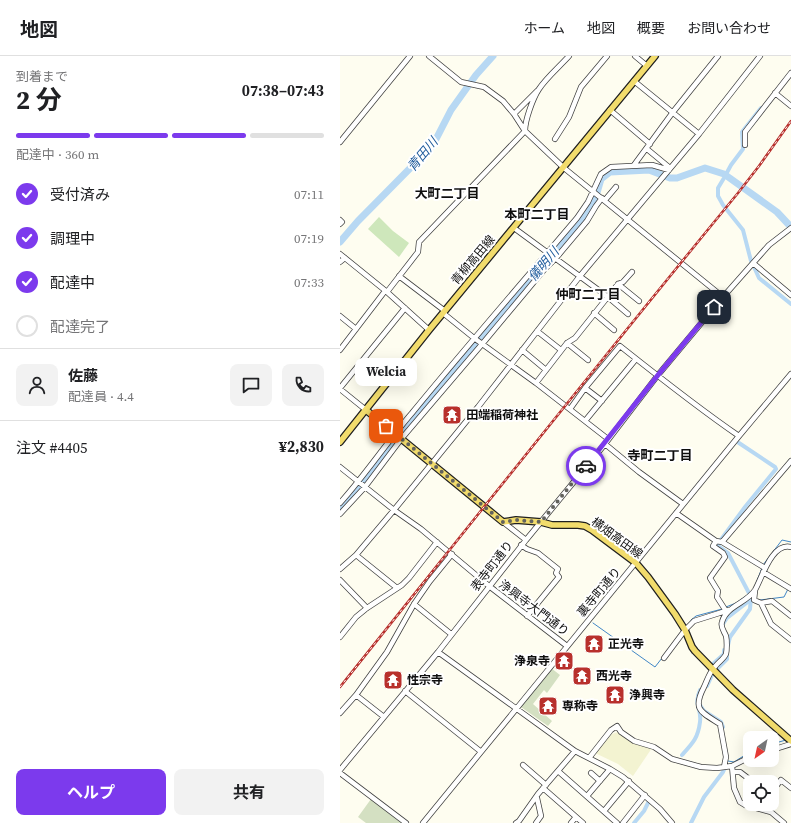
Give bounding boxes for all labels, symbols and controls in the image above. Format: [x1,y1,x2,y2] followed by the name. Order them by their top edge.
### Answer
[20,16,58,42] text: 地図
[523,18,565,38] text: ホーム
[587,18,615,38] text: 地図
[637,18,665,38] text: 概要
[687,18,771,38] text: お問い合わせ
[16,68,68,85] text: 到着まで
[242,80,324,101] text: 07:38–07:43
[16,82,62,118] text: 2 分
[403,132,443,175] water label: 青田川
[16,146,99,163] text: 配達中 · 360 m
[16,183,38,205] icon: check
[50,184,110,205] text: 受付済み
[414,185,480,202] district label: 大町二丁目
[294,186,324,203] text: 07:11
[504,206,570,223] district label: 本町二丁目
[16,227,38,249] icon: check
[50,228,95,249] text: 調理中
[294,230,324,247] text: 07:19
[448,232,498,288] street label: 青柳高田線
[524,243,564,285] water label: 儀明川
[16,271,38,293] icon: check
[50,272,95,293] text: 配達中
[294,274,324,291] text: 07:33
[555,286,621,303] district label: 仲町二丁目
[697,290,731,324] pin
[703,296,725,318] icon: home
[50,316,110,337] text: 配達完了
[355,358,417,386] callout: Welcia
[366,363,406,380] text: Welcia
[16,364,58,406] button: person
[230,364,272,406] button: chat
[282,364,324,406] button: phone
[68,365,98,386] text: 佐藤
[68,388,134,405] text: 配達員 · 4.4
[441,404,463,426] temple icon: 田端稲荷神社
[466,407,538,423] place label: 田端稲荷神社
[369,409,403,443] pin
[375,415,397,437] icon: bag
[279,436,324,457] text: ¥2,830
[16,437,87,458] text: 注文 #4405
[566,446,606,486] courier
[627,447,693,464] district label: 寺町二丁目
[575,455,597,477] icon: car
[588,514,646,562] street label: 横畑高田線
[467,537,517,595] street label: 表寺町通り
[574,564,624,620] street label: 裏寺町通り
[496,576,572,640] street label: 浄興寺大門通り
[583,633,605,655] temple icon: 正光寺
[608,636,644,652] place label: 正光寺
[553,650,575,672] temple icon: 浄泉寺
[514,653,550,669] place label: 浄泉寺
[571,665,593,687] temple icon: 西光寺
[596,668,632,684] place label: 西光寺
[382,669,404,691] temple icon: 性宗寺
[407,672,443,688] place label: 性宗寺
[604,684,626,706] temple icon: 浄興寺
[629,687,665,703] place label: 浄興寺
[537,695,559,717] temple icon: 専称寺
[562,698,598,714] place label: 専称寺
[743,731,779,767] north arrow
[743,731,779,811] map controls
[16,769,166,815] button: ヘルプ
[174,769,324,815] button: 共有
[743,775,779,811] button: locate

